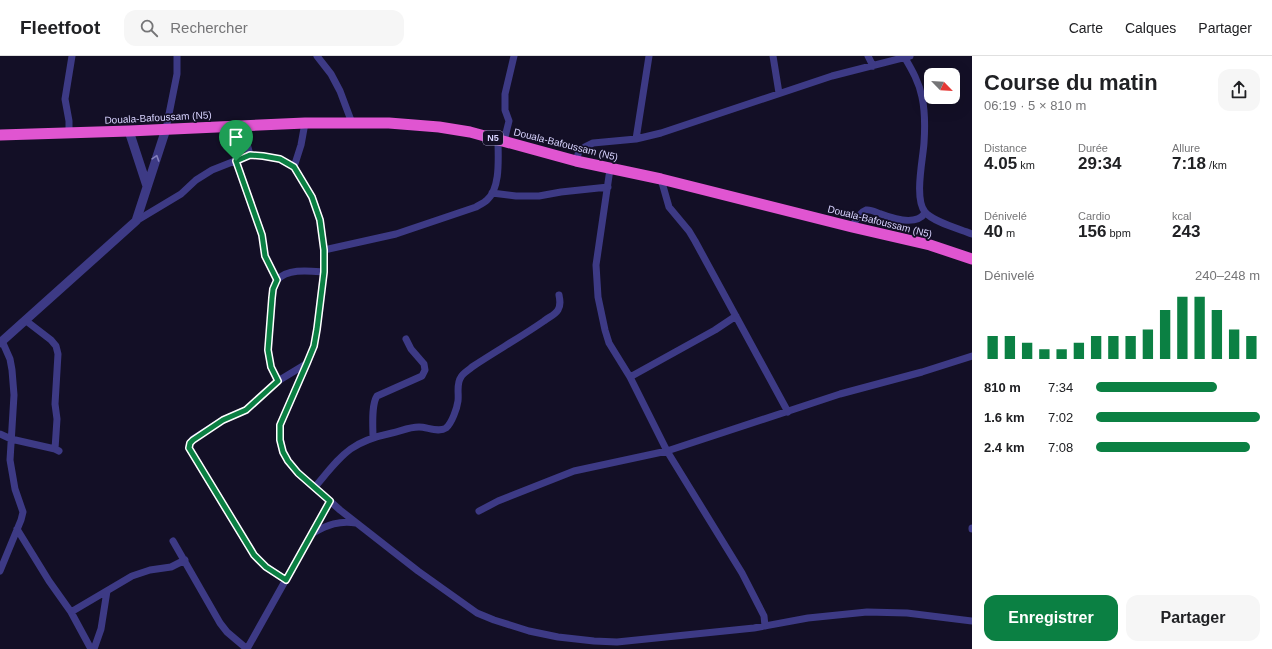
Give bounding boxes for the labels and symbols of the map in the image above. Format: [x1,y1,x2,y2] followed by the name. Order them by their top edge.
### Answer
[924,68,960,104] north arrow
[104,109,212,126] street label: Douala-Bafoussam (N5)
[219,120,253,161] pin
[513,126,619,163] street label: Douala-Bafoussam (N5)
[483,131,503,145] road number: N5
[152,155,160,162] one-way arrow
[827,203,933,240] street label: Douala-Bafoussam (N5)

